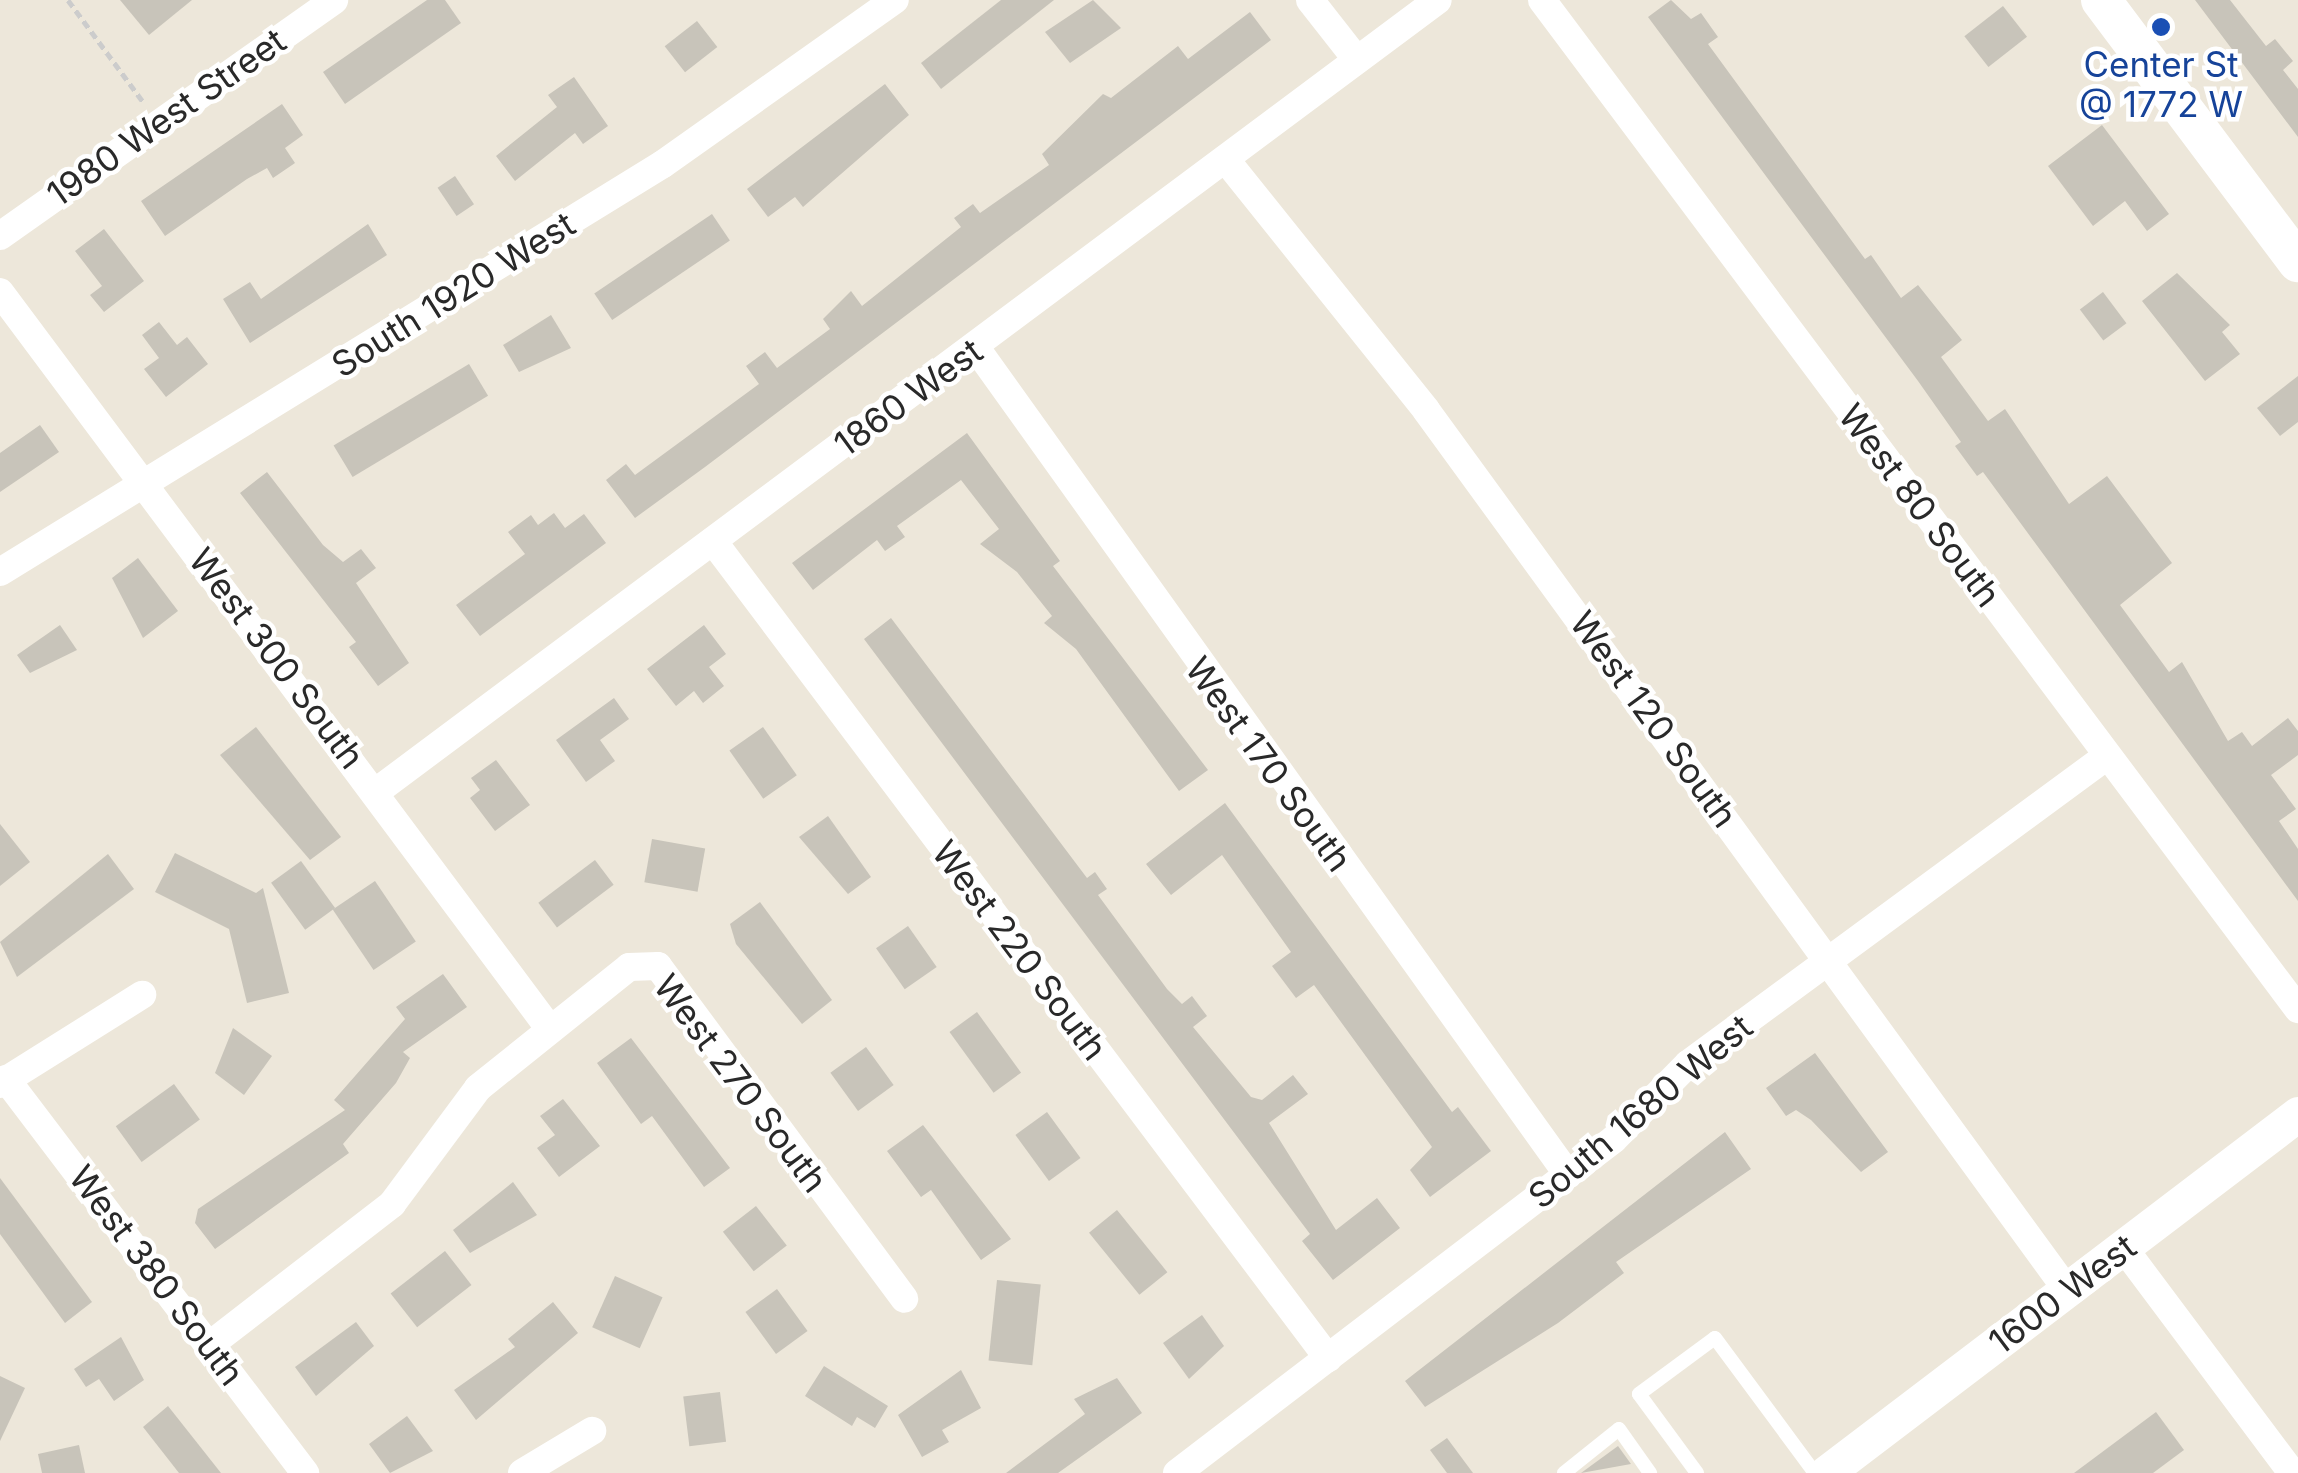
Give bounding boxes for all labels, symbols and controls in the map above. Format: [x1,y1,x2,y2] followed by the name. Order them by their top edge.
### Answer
[2150,16,2172,38] marker: Center St @ 1772 W
[39,19,293,215] street label: 1980 West Street
[2079,43,2243,125] place label: Center St @ 1772 W
[324,202,582,386] street label: South 1920 West
[826,329,990,465] street label: 1860 West
[1830,395,2010,615] street label: West 80 South
[181,540,373,776] street label: West 300 South
[1562,603,1746,835] street label: West 120 South
[1177,649,1361,879] street label: West 170 South
[924,832,1116,1068] street label: West 220 South
[645,966,837,1200] street label: West 270 South
[1520,1005,1760,1217] street label: South 1680 West
[61,1157,253,1393] street label: West 380 South
[1980,1225,2144,1363] street label: 1600 West

